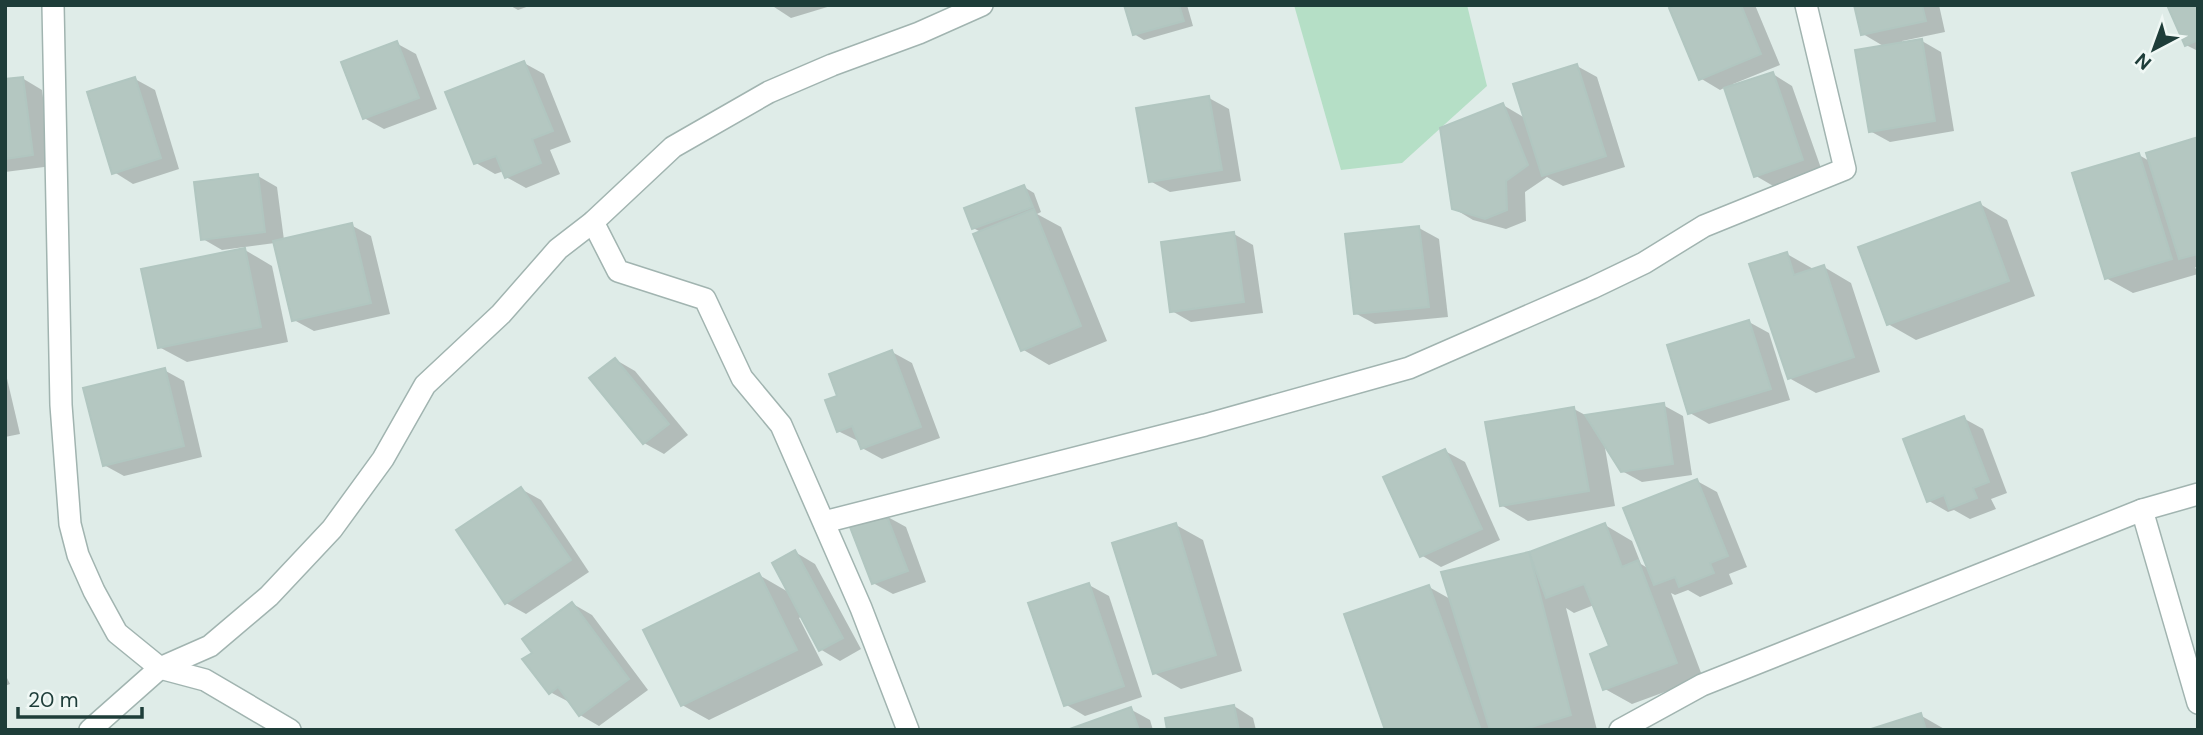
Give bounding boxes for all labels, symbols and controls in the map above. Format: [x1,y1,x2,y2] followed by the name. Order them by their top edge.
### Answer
[2119,14,2189,84] north arrow
[2130,47,2157,75] text: N
[18,676,142,720] scale bar
[28,686,79,714] text: 20 m

